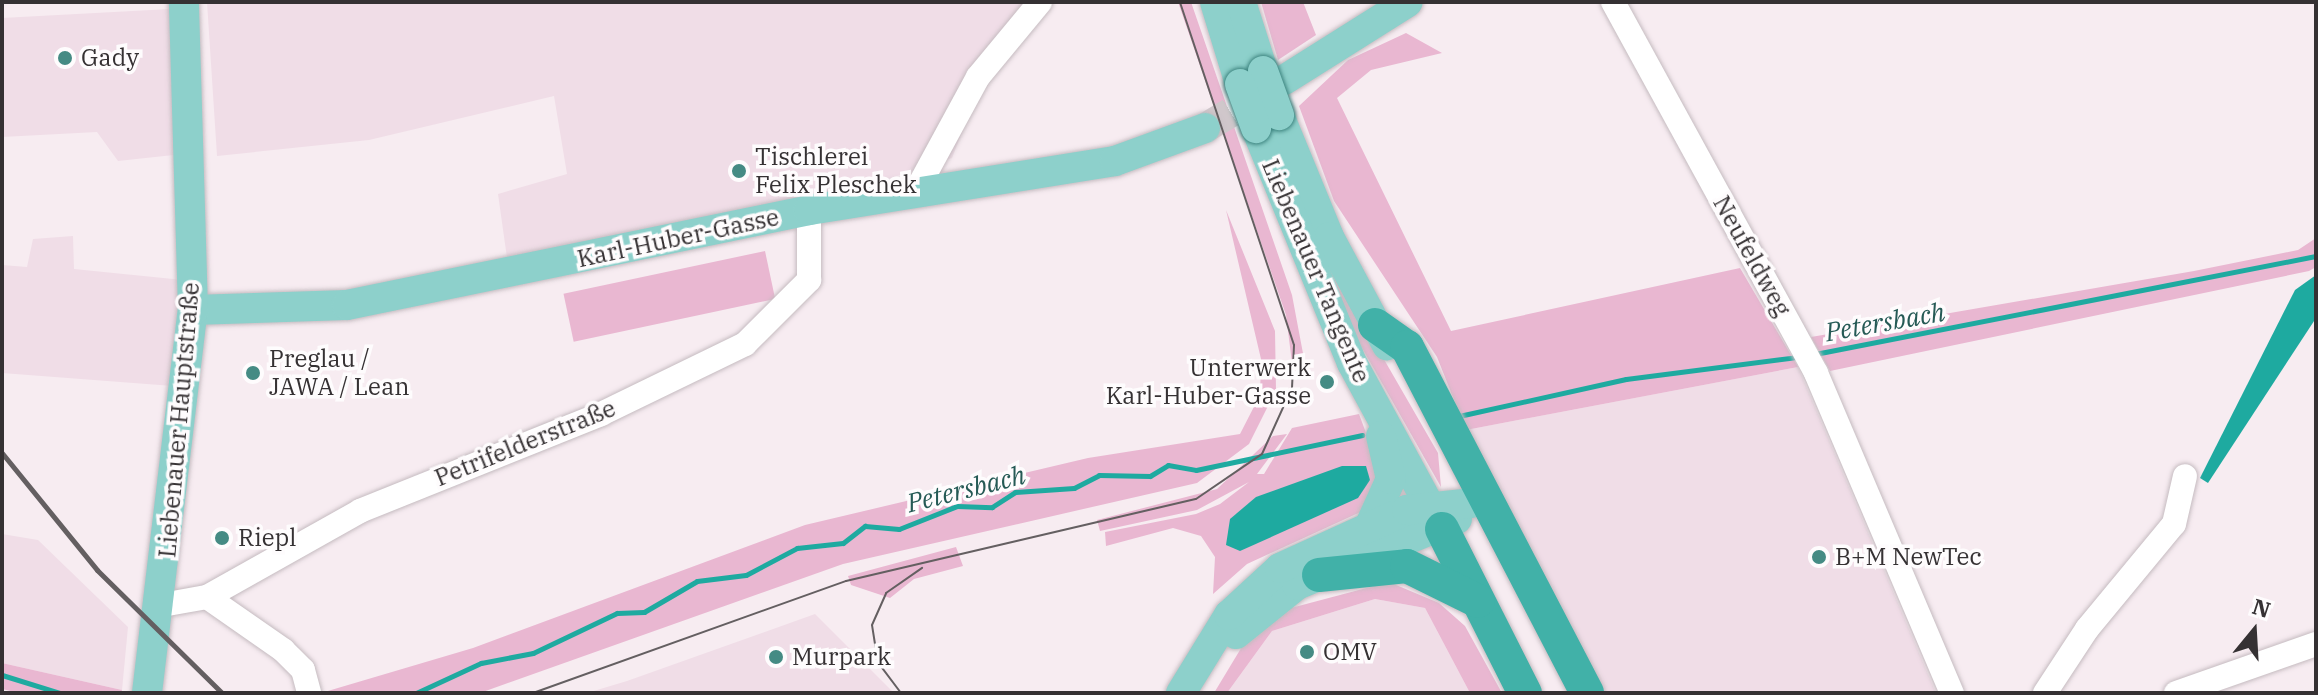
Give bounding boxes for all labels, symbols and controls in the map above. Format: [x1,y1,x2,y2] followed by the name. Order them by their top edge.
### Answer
[81,44,139,72] place label: Gady
[56,49,74,67] marker: Gady
[755,143,917,199] place label: Tischlerei Felix Pleschek
[1256,155,1376,387] street label: Liebenauer Tangente
[730,162,748,180] marker: Tischlerei Felix Pleschek
[1707,191,1797,321] street label: Neufeldweg
[575,203,781,273] street label: Karl-Huber-Gasse
[153,281,205,559] street label: Liebenauer Hauptstraße
[1823,296,1947,348] water label: Petersbach
[269,345,410,401] place label: Preglau / JAWA / Lean
[1106,354,1311,410] place label: Unterwerk Karl-Huber-Gasse
[244,364,262,382] marker: Preglau / JAWA / Lean
[1318,373,1336,391] marker: Unterwerk Karl-Huber-Gasse
[430,394,620,492] street label: Petrifelderstraße
[903,459,1029,519] water label: Petersbach
[238,524,296,552] place label: Riepl
[213,529,231,547] marker: Riepl
[1835,543,1982,571] place label: B+M NewTec
[1810,548,1828,566] marker: B+M NewTec
[2214,591,2294,671] north arrow
[2249,591,2274,624] text: N
[1323,638,1377,666] place label: OMV
[792,643,891,671] place label: Murpark
[1298,643,1316,661] marker: OMV
[767,648,785,666] marker: Murpark

